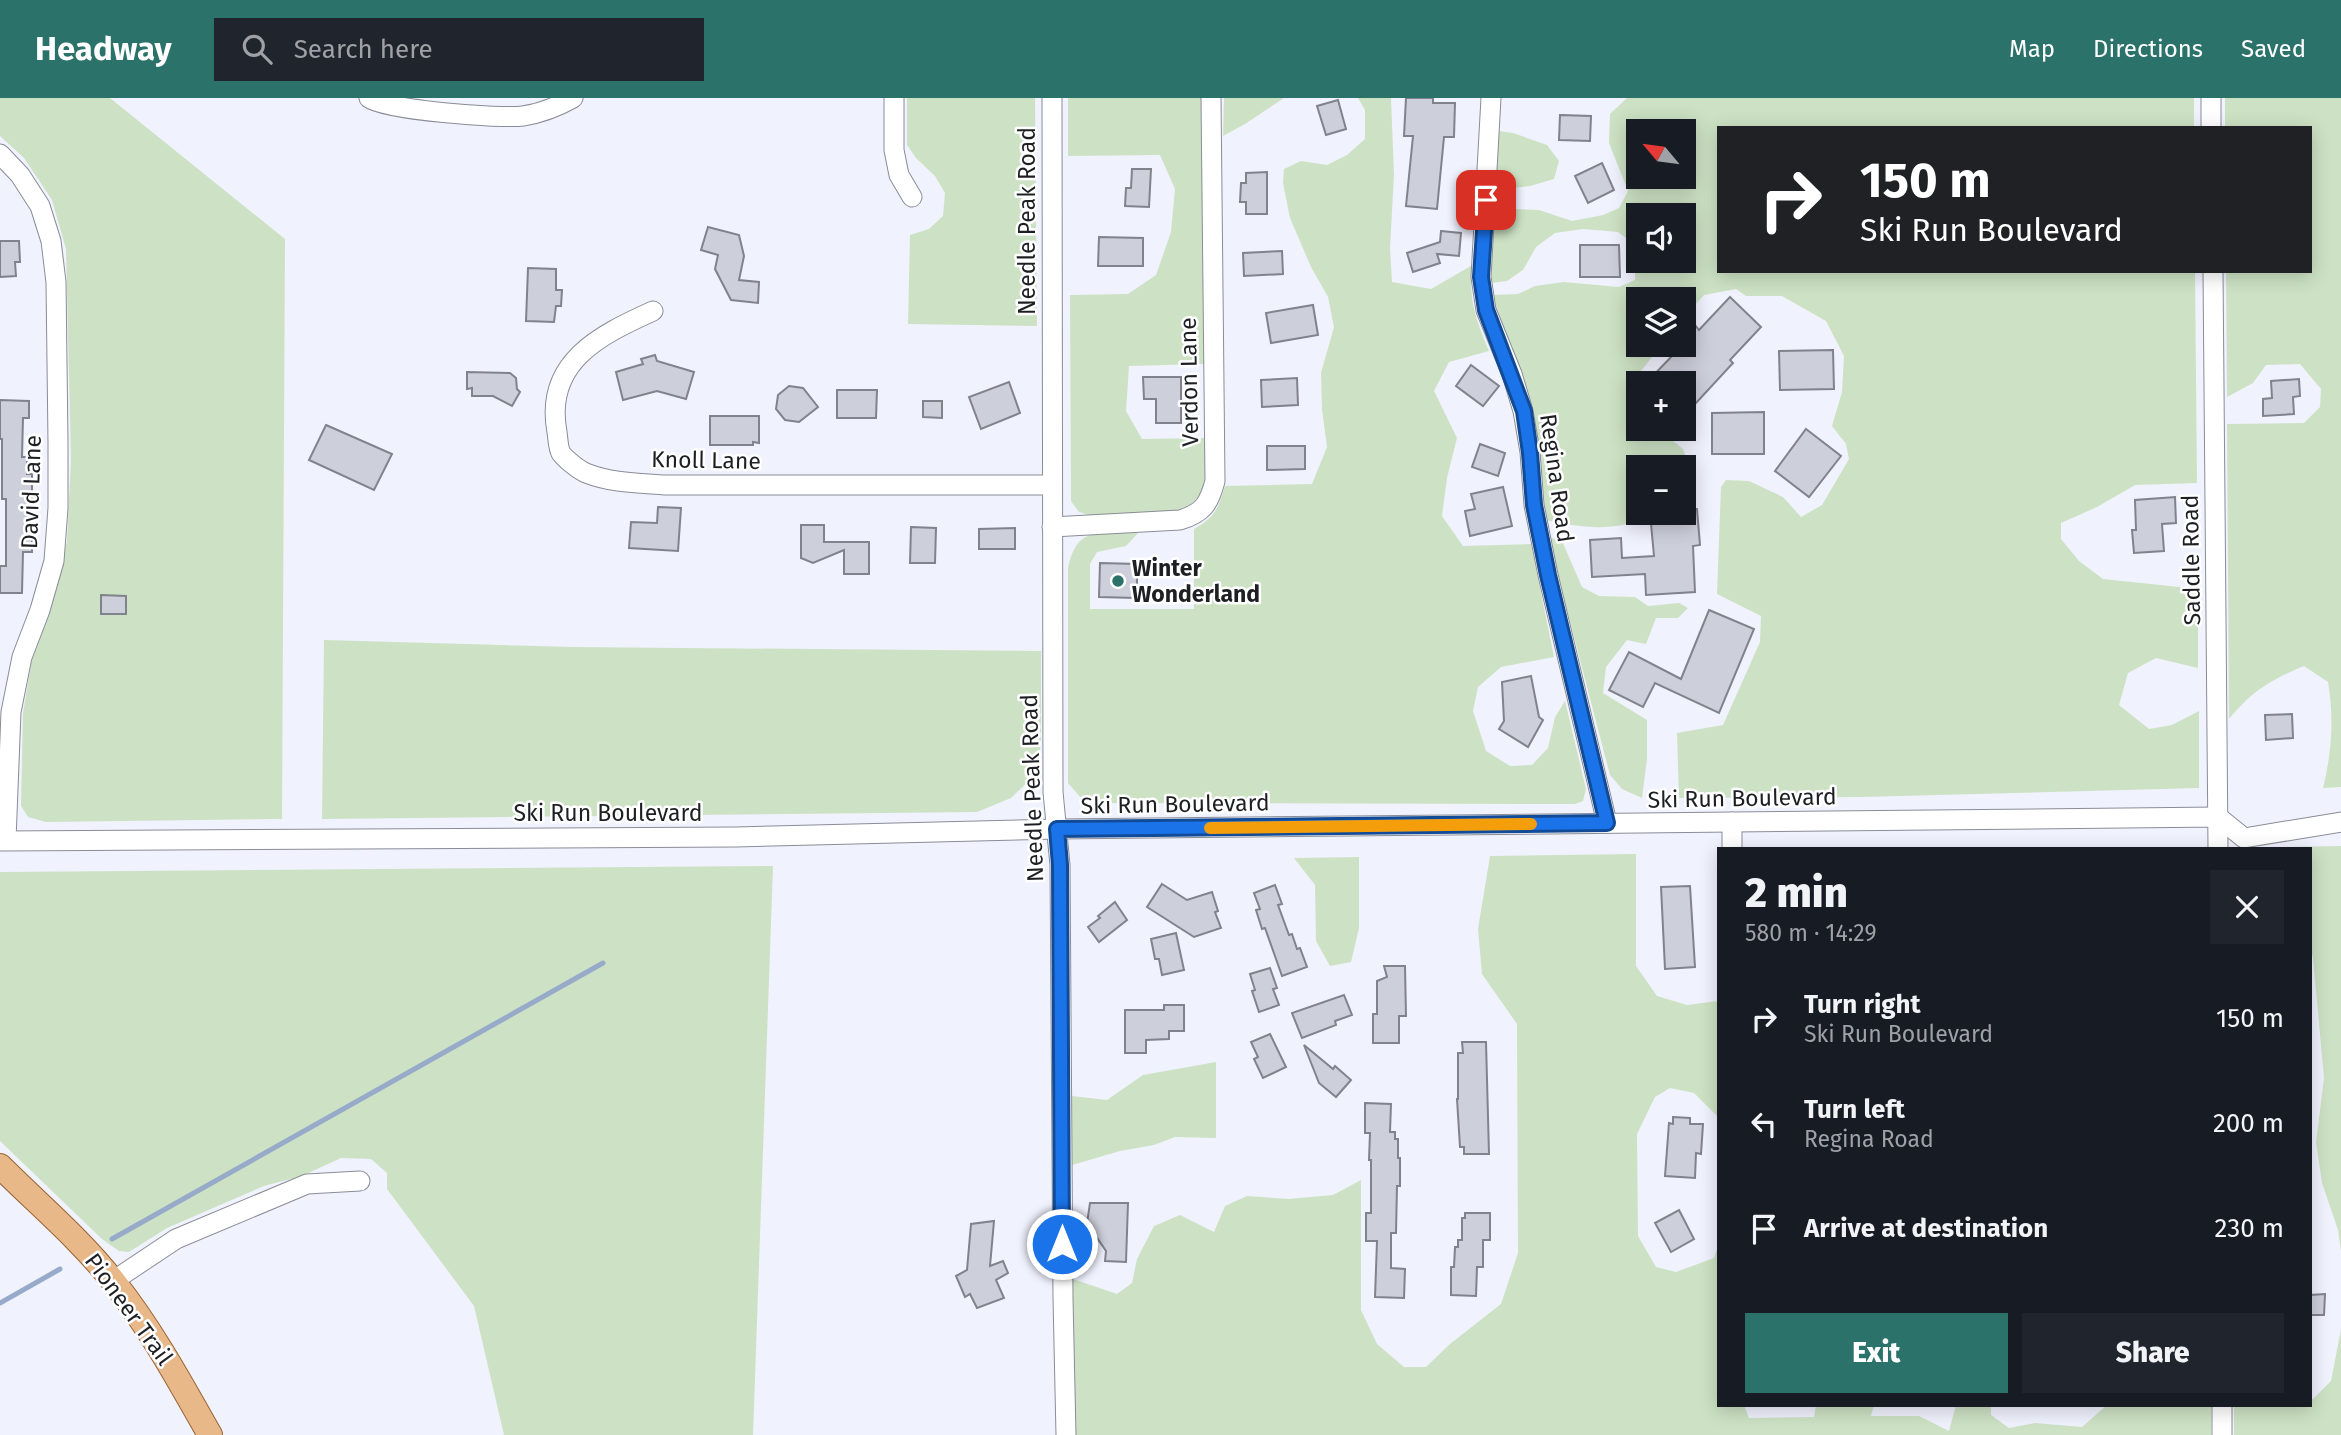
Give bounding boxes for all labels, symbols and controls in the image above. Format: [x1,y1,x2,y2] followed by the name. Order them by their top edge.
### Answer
[214,18,704,81] search box
[35,29,172,69] text: Headway
[238,30,276,68] icon: search
[294,34,433,65] text: Search here
[2009,35,2055,63] text: Map
[2093,35,2203,63] text: Directions
[2241,35,2306,63] text: Saved
[1626,119,1696,189] north arrow
[1626,119,1696,525] map controls
[1013,127,1041,315] street label: Needle Peak Road
[1860,151,1991,210] text: 150 m
[1745,154,1836,245] icon: right
[1456,170,1516,230] pin
[1467,181,1505,219] icon: arrive
[1626,203,1696,273] button: sound
[1860,211,2123,249] text: Ski Run Boulevard
[1626,287,1696,357] button: layers
[1174,317,1204,447] street label: Verdon Lane
[1626,371,1696,441] button: +
[1534,412,1580,544] street label: Regina Road
[15,434,47,550] street label: David Lane
[651,445,761,475] street label: Knoll Lane
[1626,455,1696,525] button: −
[2176,494,2206,626] street label: Saddle Road
[1132,554,1260,608] place label: Winter Wonderland
[1110,573,1126,589] marker: Winter Wonderland
[1015,693,1049,883] street label: Needle Peak Road
[1647,782,1837,814] street label: Ski Run Boulevard
[1080,788,1270,820] street label: Ski Run Boulevard
[513,799,703,827] street label: Ski Run Boulevard
[1745,868,1848,918] text: 2 min
[2210,870,2284,944] button: close
[1745,919,1877,947] text: 580 m · 14:29
[1804,989,1921,1020] text: Turn right
[1745,1000,1783,1038] icon: right
[2216,1003,2284,1034] text: 150 m
[1804,1020,1993,1048] text: Ski Run Boulevard
[1804,1094,1905,1125] text: Turn left
[1745,1105,1783,1143] icon: left
[2213,1108,2284,1139] text: 200 m
[1804,1125,1934,1153] text: Regina Road
[1025,1207,1099,1281] position arrow
[1745,1210,1783,1248] icon: arrive
[1804,1213,2048,1244] text: Arrive at destination
[2215,1213,2284,1244] text: 230 m
[79,1247,179,1371] street label: Pioneer Trail
[1745,1313,2008,1393] button: Exit
[2022,1313,2284,1393] button: Share

